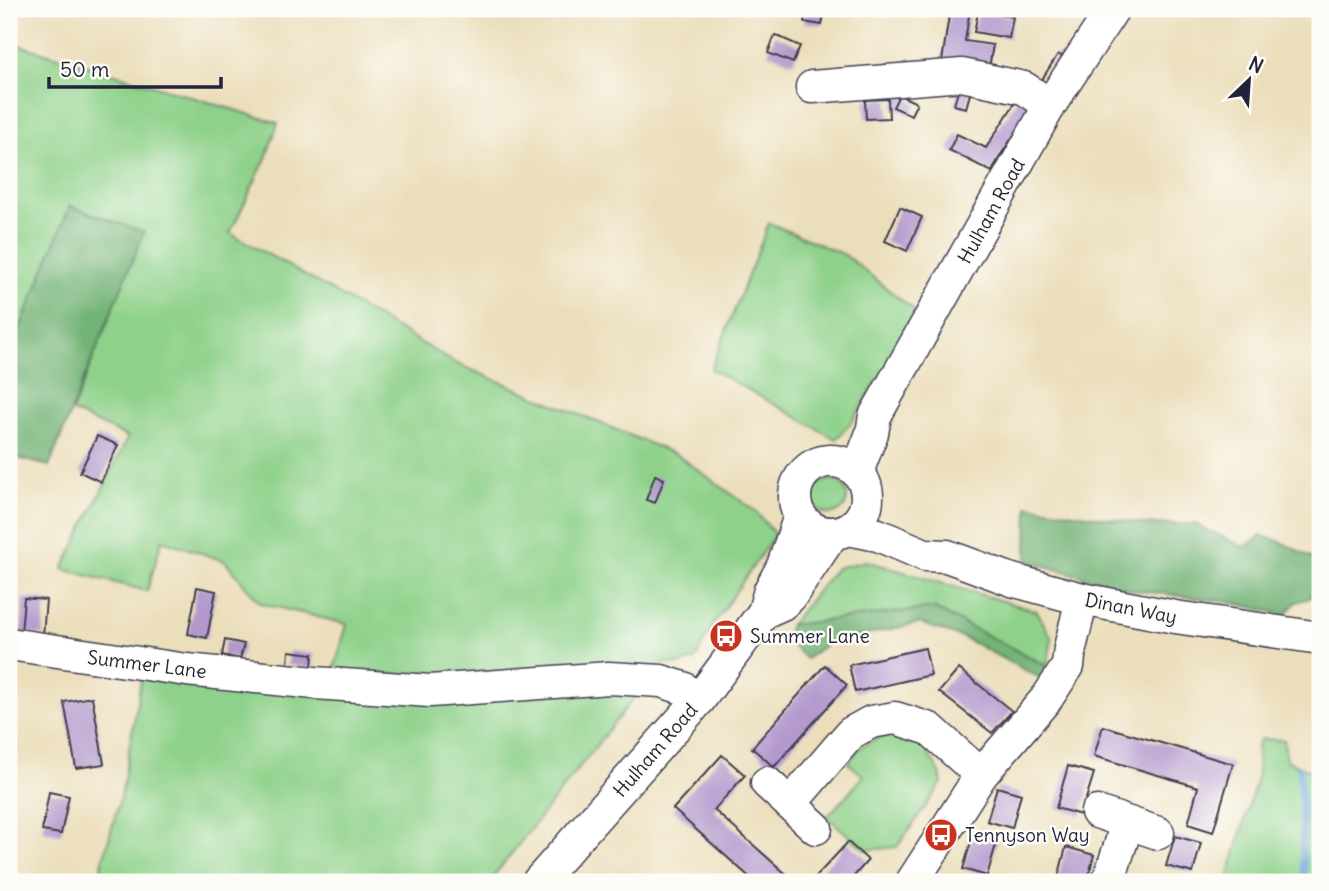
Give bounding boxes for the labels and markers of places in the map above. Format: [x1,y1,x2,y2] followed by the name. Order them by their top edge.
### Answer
[707,617,745,655] bus stop icon: Summer Lane
[750,624,870,648] place label: Summer Lane
[922,816,960,854] bus stop icon: Tennyson Way
[965,823,1090,847] place label: Tennyson Way

